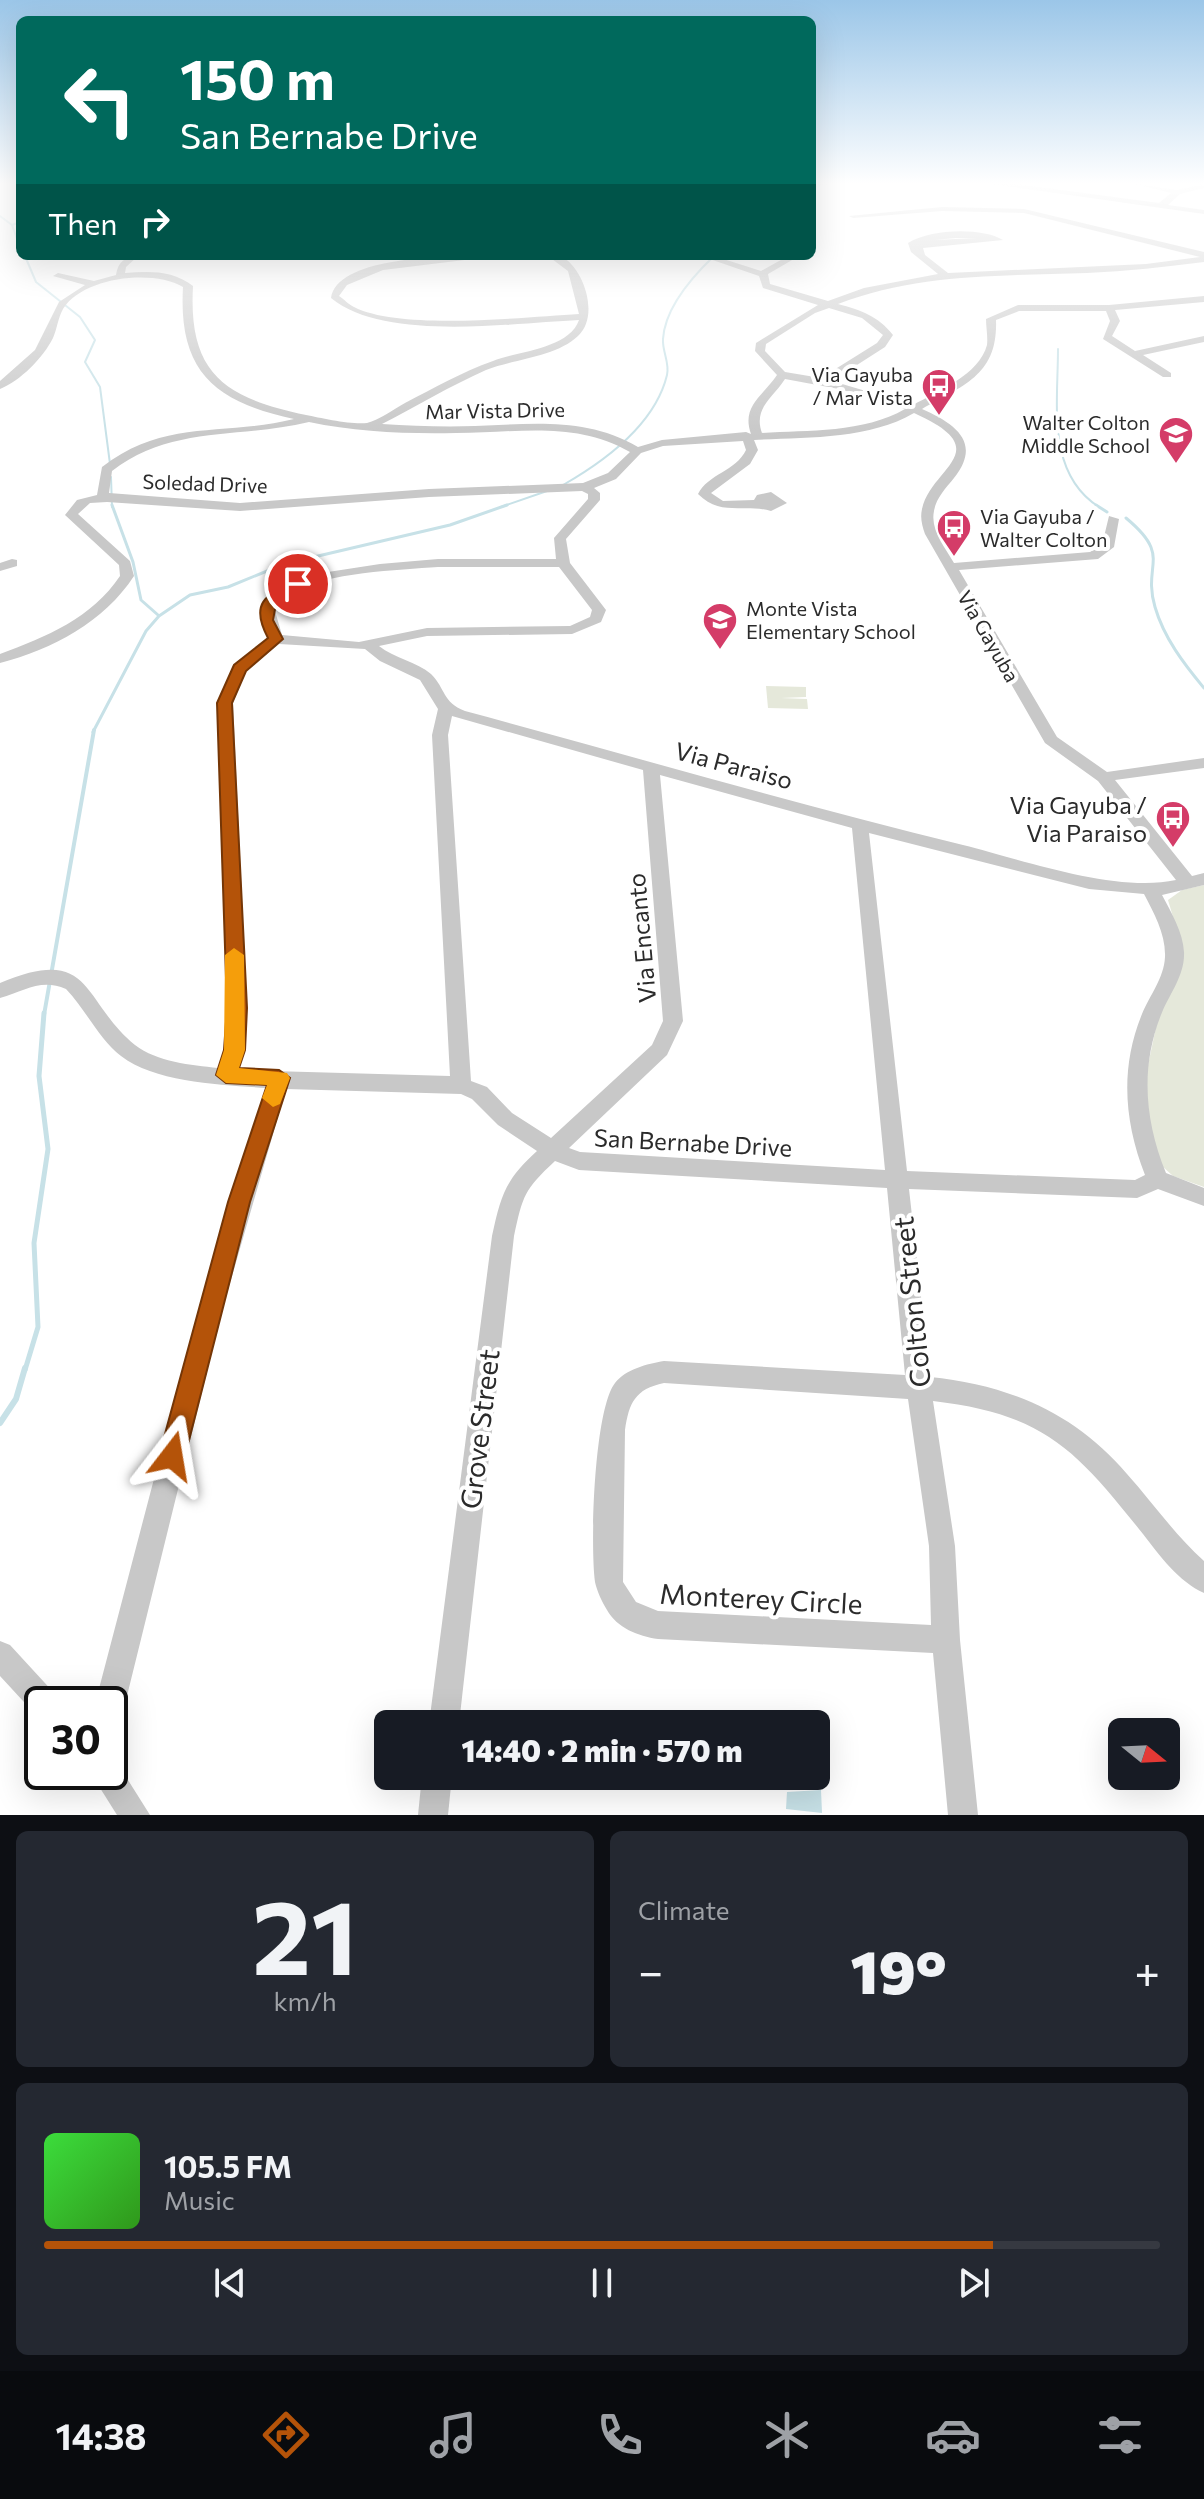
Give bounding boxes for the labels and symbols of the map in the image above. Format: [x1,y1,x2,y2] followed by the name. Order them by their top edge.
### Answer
[811,362,913,409] place label: Via Gayuba / Mar Vista
[920,367,958,417] bus stop icon: Via Gayuba / Mar Vista
[425,397,565,423] street label: Mar Vista Drive
[1021,410,1150,457] place label: Walter Colton Middle School
[1157,415,1195,465] school or university icon: Walter Colton Middle School
[142,469,268,497] street label: Soledad Drive
[980,504,1108,551] place label: Via Gayuba / Walter Colton
[935,508,973,558] bus stop icon: Via Gayuba / Walter Colton
[264,550,332,618] pin
[953,586,1025,686] street label: Via Gayuba
[746,596,916,643] place label: Monte Vista Elementary School
[701,601,739,651] school or university icon: Monte Vista Elementary School
[672,735,796,795] street label: Via Paraiso
[1009,790,1147,847] place label: Via Gayuba / Via Paraiso
[1154,799,1192,849] bus stop icon: Via Gayuba / Via Paraiso
[621,872,661,1004] street label: Via Encanto
[593,1122,793,1162] street label: San Bernabe Drive
[885,1215,937,1389] street label: Colton Street
[452,1347,506,1511] street label: Grove Street
[130,1414,214,1498] position arrow
[659,1576,863,1620] street label: Monterey Circle
[24,1686,128,1790] speed limit sign: 30
[1108,1718,1180,1790] north arrow

